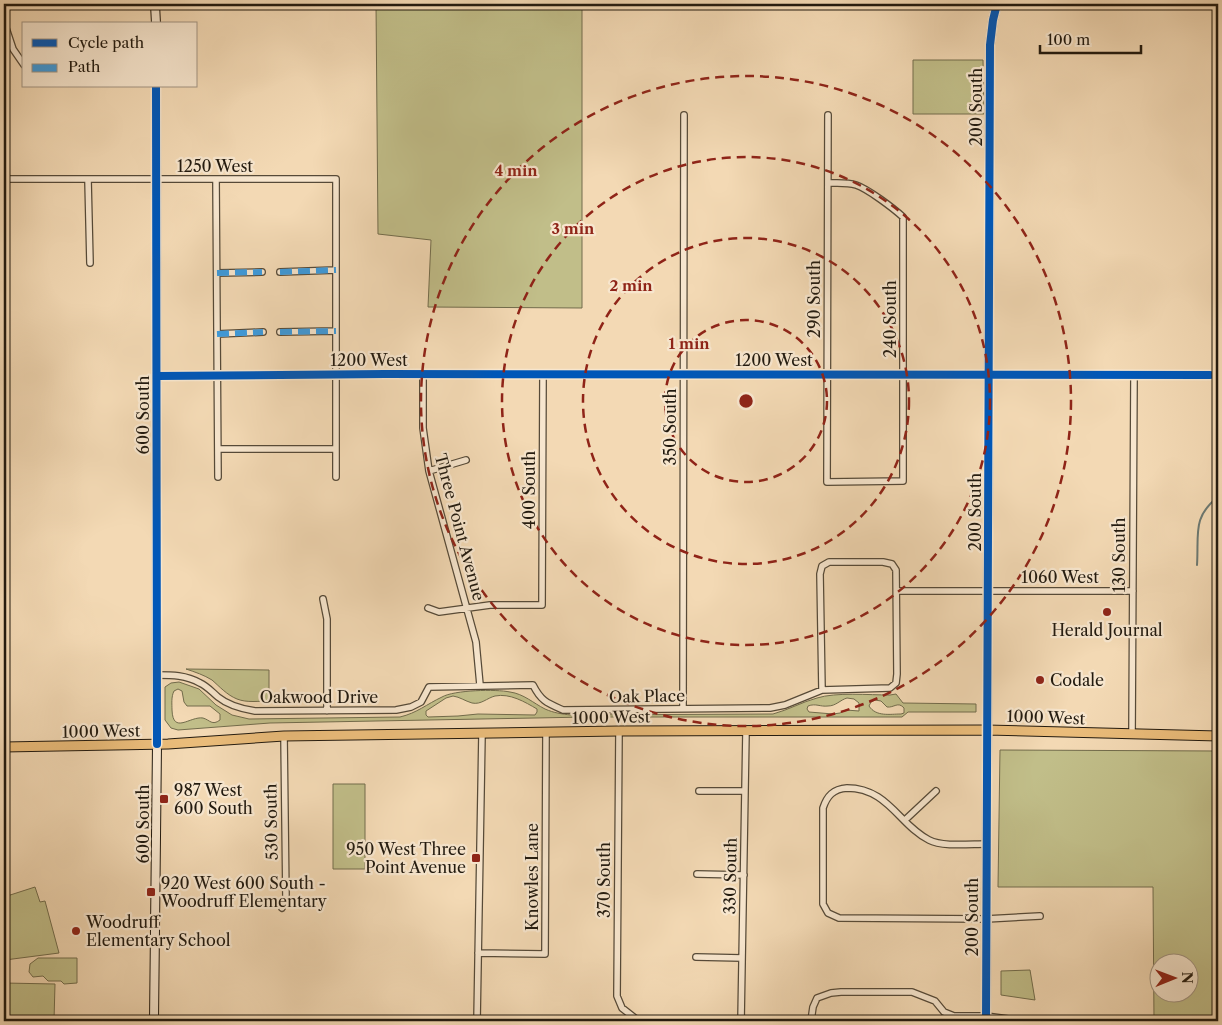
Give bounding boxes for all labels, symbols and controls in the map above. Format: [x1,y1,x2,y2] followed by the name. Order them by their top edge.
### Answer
[22,22,198,88] legend
[1040,22,1141,54] scale bar
[1047,30,1090,49] text: 100 m
[68,33,145,52] text: Cycle path
[68,57,101,76] text: Path
[966,68,986,146] street label: 200 South
[177,156,253,176] street label: 1250 West
[494,161,538,180] text: 4 min
[552,219,595,238] text: 3 min
[804,260,824,338] street label: 290 South
[609,276,653,295] text: 2 min
[880,280,900,358] street label: 240 South
[668,334,710,353] text: 1 min
[330,350,408,370] street label: 1200 West
[735,350,813,370] street label: 1200 West
[133,376,153,454] street label: 600 South
[660,389,680,465] street label: 350 South
[737,392,755,410] centre of rings
[431,451,489,603] street label: Three Point Avenue
[519,451,539,529] street label: 400 South
[965,473,985,551] street label: 200 South
[1109,518,1129,592] street label: 130 South
[1021,567,1099,587] street label: 1060 West
[1101,606,1113,618] marker: Herald Journal
[1051,620,1163,640] place label: Herald Journal
[1050,670,1104,690] place label: Codale
[1034,674,1046,686] marker: Codale
[609,685,685,707] street label: Oak Place
[260,687,378,707] street label: Oakwood Drive
[572,706,651,728] street label: 1000 West
[1006,706,1086,728] street label: 1000 West
[62,720,141,742] street label: 1000 West
[174,780,253,818] place label: 987 West 600 South
[260,783,282,861] street label: 530 South
[133,785,153,863] street label: 600 South
[158,793,170,805] marker: 987 West 600 South
[522,823,542,931] street label: Knowles Lane
[719,837,741,915] street label: 330 South
[346,839,466,877] place label: 950 West Three Point Avenue
[594,842,614,918] street label: 370 South
[470,852,482,864] marker: 950 West Three Point Avenue
[160,873,328,911] place label: 920 West 600 South - Woodruff Elementary
[962,878,982,956] street label: 200 South
[145,886,157,898] marker: 920 West 600 South - Woodruff Elementary
[85,912,231,950] place label: Woodruff Elementary School
[70,925,82,937] marker: Woodruff Elementary School
[1150,952,1200,1002] north arrow
[1178,972,1196,984] text: N

